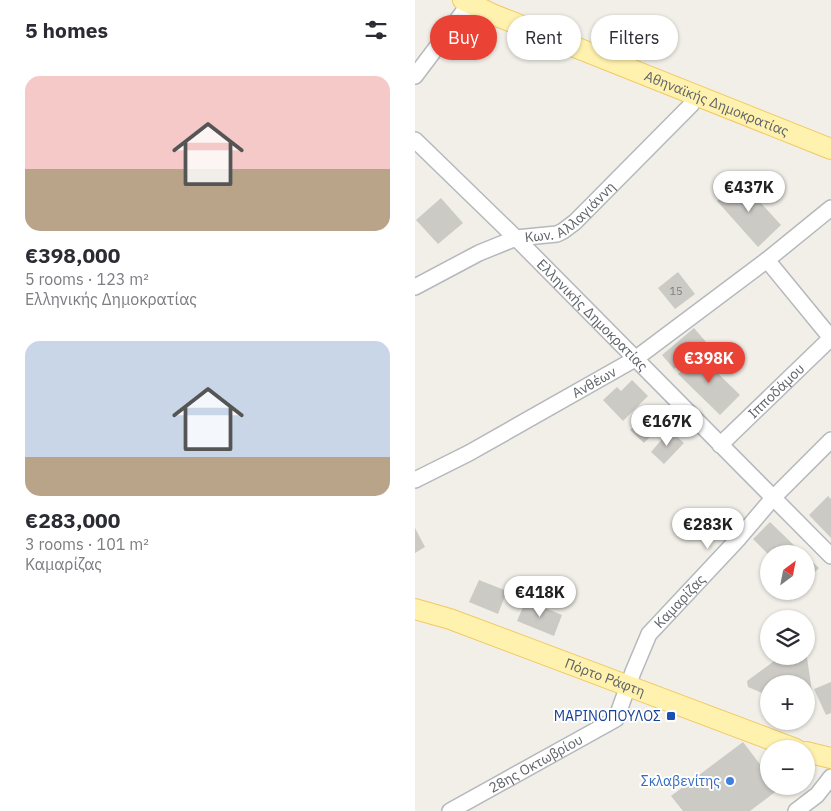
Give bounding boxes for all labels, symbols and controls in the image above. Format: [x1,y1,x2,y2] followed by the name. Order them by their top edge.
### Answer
[430,15,497,60] chip: Buy
[507,15,581,60] chip: Rent
[591,15,678,60] chip: Filters
[25,16,108,44] text: 5 homes
[362,16,390,44] icon: filters
[642,67,792,140] street label: Αθηναϊκής Δημοκρατίας
[163,109,253,199] icon: home
[714,170,784,213] pin: €437K
[724,177,774,197] text: €437K
[524,178,619,246] street label: Κων. Αλλαγιάννη
[25,241,120,269] text: €398,000
[533,255,652,375] street label: Ελληνικής Δημοκρατίας
[25,269,149,289] text: 5 rooms · 123 m²
[669,284,683,298] house number: 15
[25,289,197,309] text: Ελληνικής Δημοκρατίας
[674,342,744,384] pin: €398K
[684,348,734,368] text: €398K
[744,360,808,422] street label: Ιπποδάμου
[568,362,619,402] street label: Ανθέων
[163,374,253,464] icon: home
[632,404,702,447] pin: €167K
[642,411,692,431] text: €167K
[25,506,120,534] text: €283,000
[673,508,743,550] pin: €283K
[683,514,733,534] text: €283K
[25,534,149,554] text: 3 rooms · 101 m²
[760,545,815,600] north arrow
[760,545,815,795] map controls
[25,554,102,574] text: Καμαρίζας
[650,570,710,632] street label: Καμαρίζας
[505,576,575,618] pin: €418K
[515,582,565,602] text: €418K
[760,610,815,665] button: layers
[562,654,648,701] street label: Πόρτο Ράφτη
[760,675,815,730] button: +
[554,707,661,725] place label: ΜΑΡΙΝΟΠΟΥΛΟΣ
[665,710,677,722] marker: ΜΑΡΙΝΟΠΟΥΛΟΣ
[485,730,586,797] street label: 28ης Οκτωβρίου
[760,740,815,795] button: −
[641,772,720,790] place label: Σκλαβενίτης
[724,775,736,787] marker: Σκλαβενίτης

